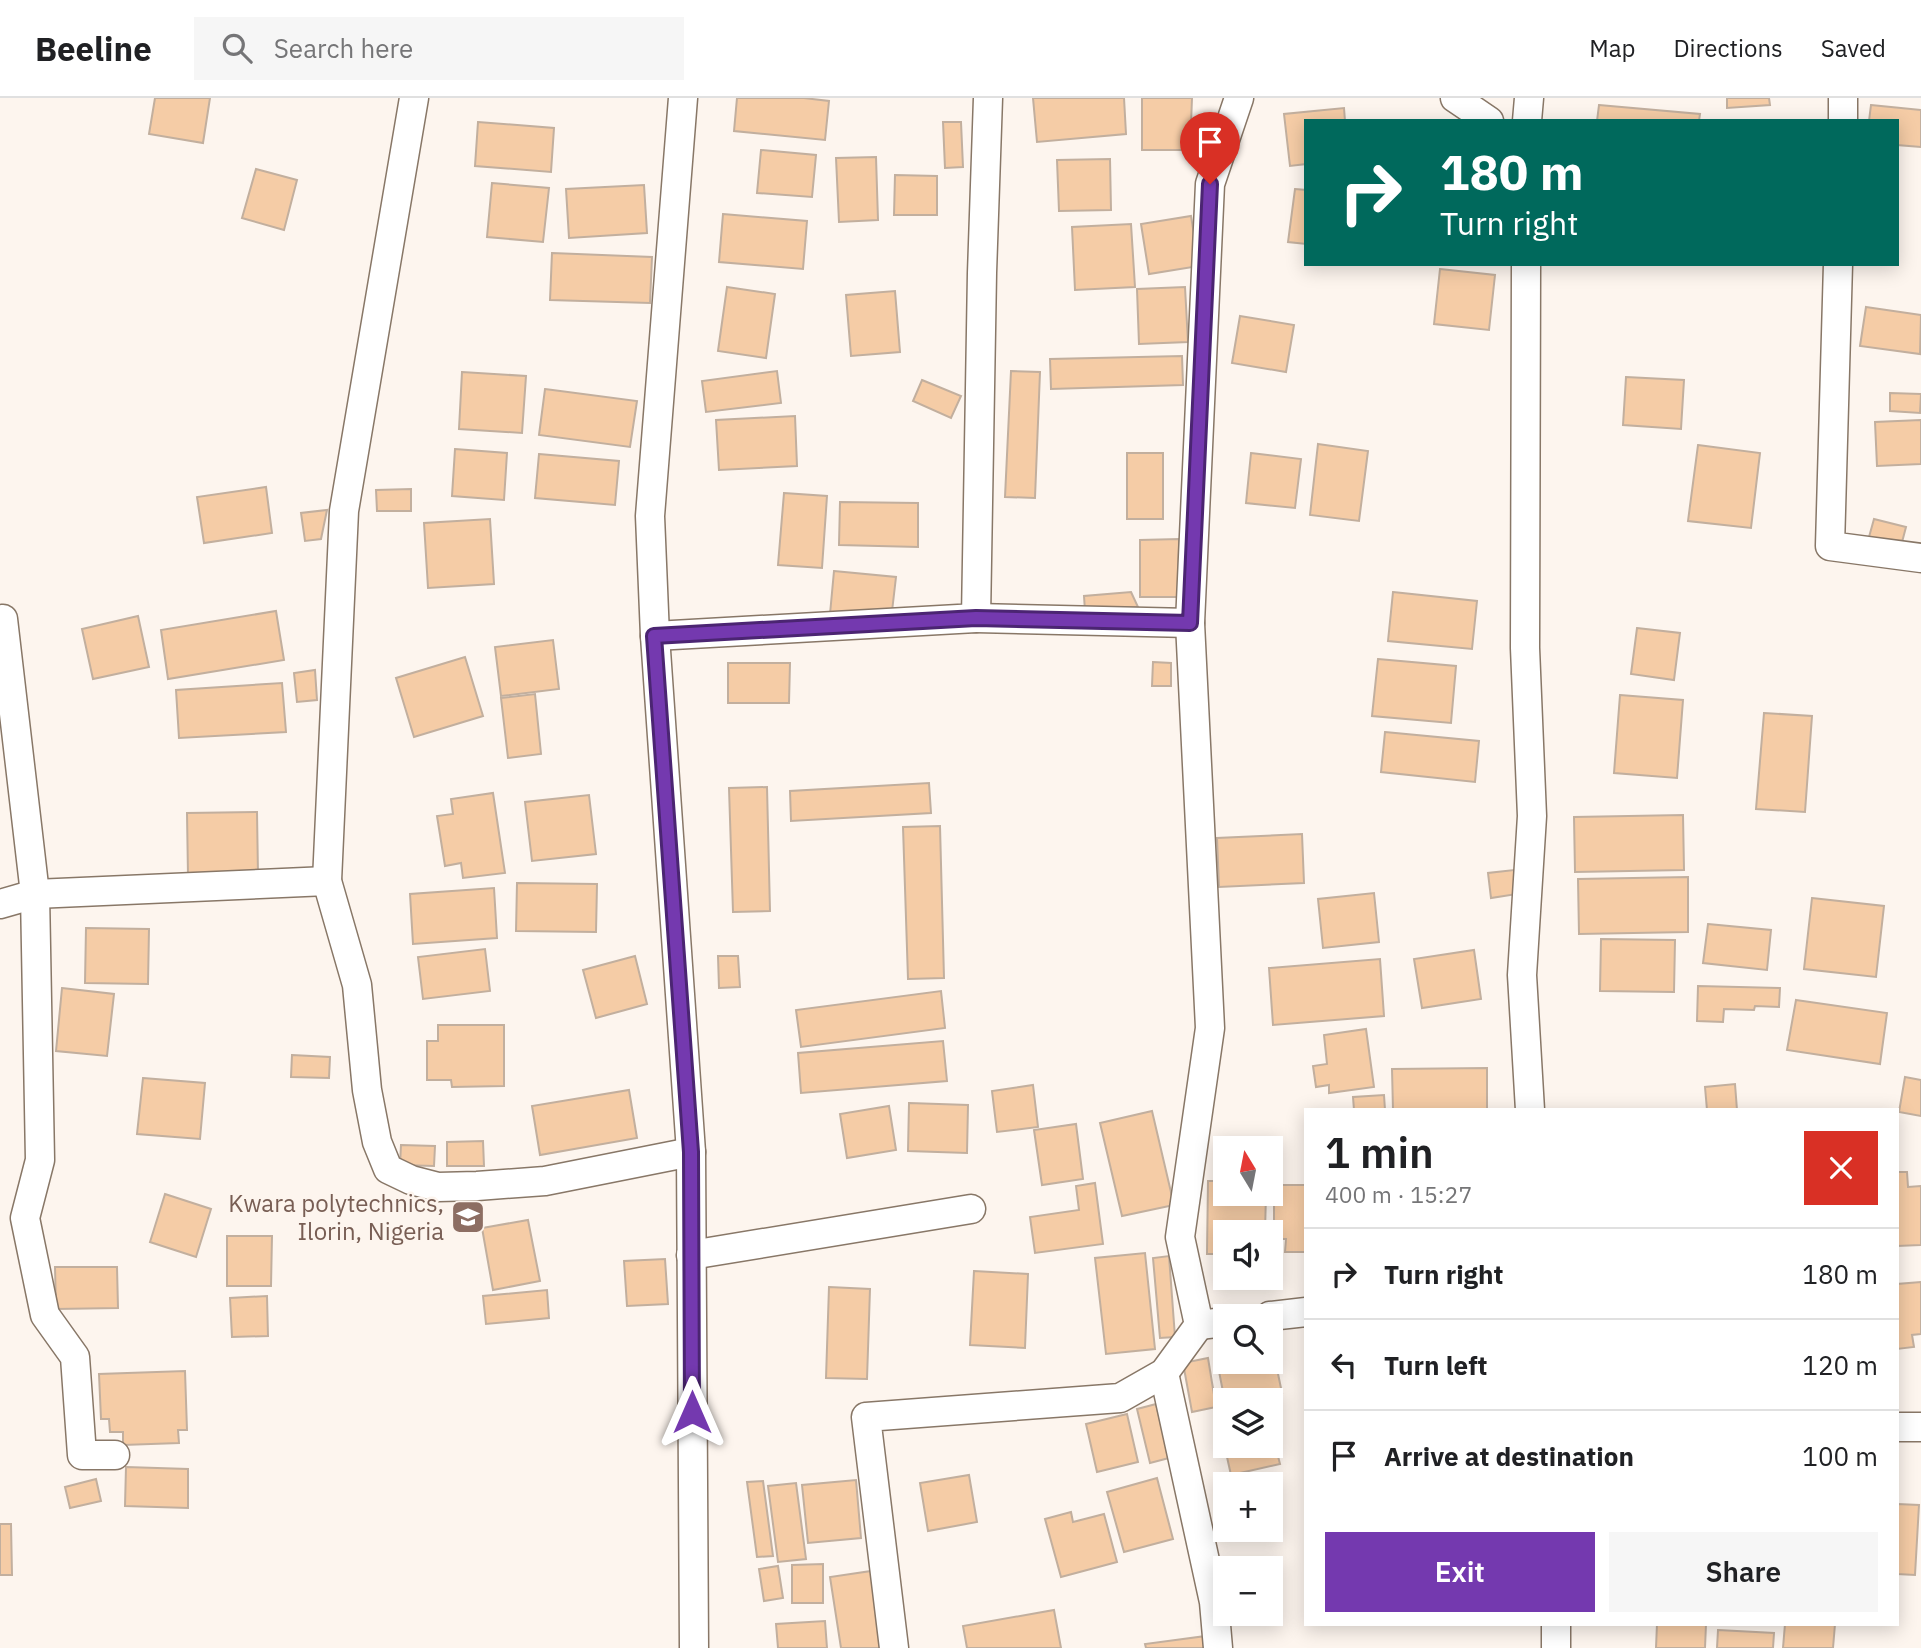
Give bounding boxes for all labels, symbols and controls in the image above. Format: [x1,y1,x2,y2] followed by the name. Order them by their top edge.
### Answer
[194,17,684,80] search box
[35,27,152,70] text: Beeline
[218,29,256,67] icon: search
[274,31,413,65] text: Search here
[1589,32,1635,64] text: Map
[1673,32,1783,64] text: Directions
[1821,32,1886,64] text: Saved
[1180,112,1240,184] pin
[1191,123,1229,161] icon: arrive
[1440,140,1584,203] text: 180 m
[1325,147,1416,238] icon: right
[1440,202,1578,244] text: Turn right
[1325,1125,1434,1180] text: 1 min
[1804,1131,1878,1205] button: close
[1213,1136,1283,1206] north arrow
[1213,1136,1283,1626] map controls
[1325,1179,1472,1209] text: 400 m · 15:27
[228,1187,444,1247] place label: Kwara polytechnics, Ilorin, Nigeria
[449,1198,487,1236] school or university icon: Kwara polytechnics, Ilorin, Nigeria
[1213,1220,1283,1290] button: sound
[1325,1255,1363,1293] icon: right
[1384,1257,1503,1291] text: Turn right
[1802,1257,1878,1291] text: 180 m
[1213,1304,1283,1374] button: search
[1325,1346,1363,1384] icon: left
[1384,1348,1487,1382] text: Turn left
[1802,1348,1878,1382] text: 120 m
[655,1375,729,1449] position arrow
[1213,1388,1283,1458] button: layers
[1325,1437,1363,1475] icon: arrive
[1384,1439,1634,1473] text: Arrive at destination
[1802,1439,1878,1473] text: 100 m
[1213,1472,1283,1542] button: +
[1325,1532,1595,1612] button: Exit
[1609,1532,1878,1612] button: Share
[1213,1556,1283,1626] button: −

